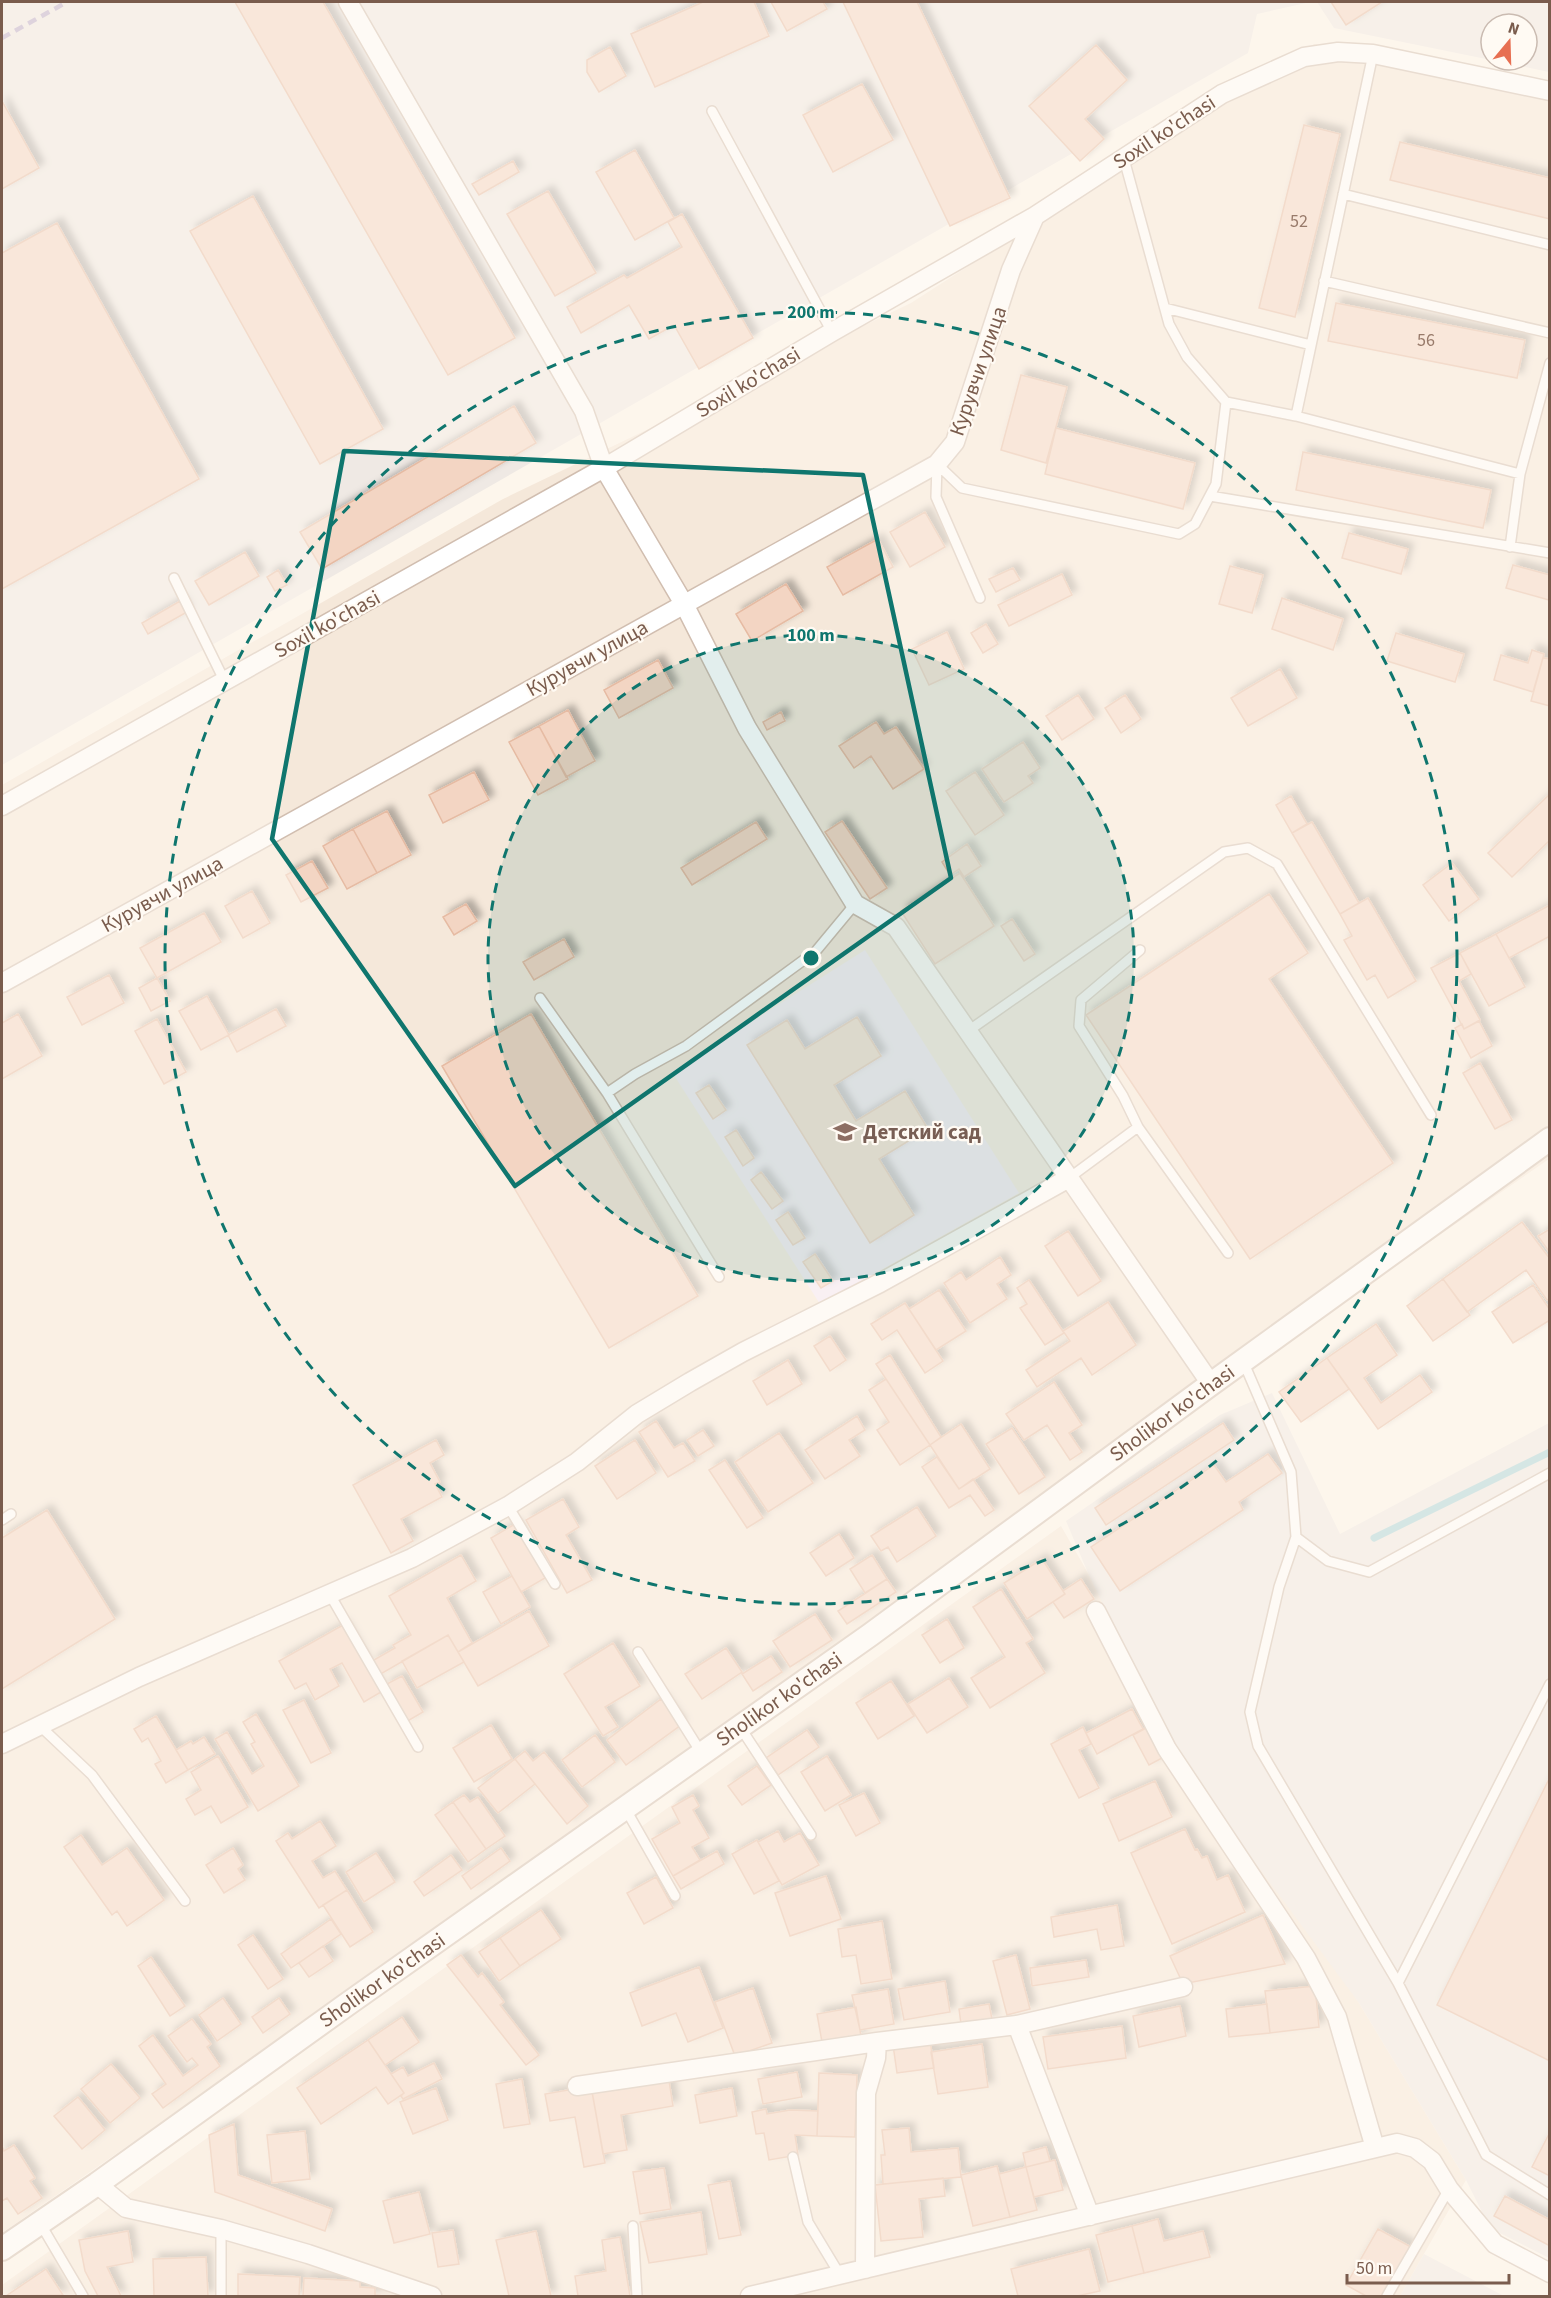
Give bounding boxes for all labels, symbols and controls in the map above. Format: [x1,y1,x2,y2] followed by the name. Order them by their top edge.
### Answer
[1479,12,1539,72] north arrow
[1505,17,1522,41] text: N
[1107,87,1221,177] street label: Soxil ko'chasi
[1290,209,1308,234] house number: 52
[787,300,835,325] text: 200 m
[942,302,1014,440] street label: Курувчи улица
[1417,328,1435,353] house number: 56
[690,339,806,425] street label: Soxil ko'chasi
[268,582,386,666] street label: Soxil ko'chasi
[521,612,653,704] street label: Курувчи улица
[787,623,835,648] text: 100 m
[96,848,228,940] street label: Курувчи улица
[801,948,821,968] centre of rings
[863,1117,982,1147] place label: Детский сад
[832,1119,858,1145] school or university icon: Детский сад
[1103,1357,1241,1469] street label: Sholikor ko'chasi
[710,1644,848,1754] street label: Sholikor ko'chasi
[313,1925,451,2035] street label: Sholikor ko'chasi
[1347,2247,1509,2285] scale bar
[1356,2256,1392,2281] text: 50 m

